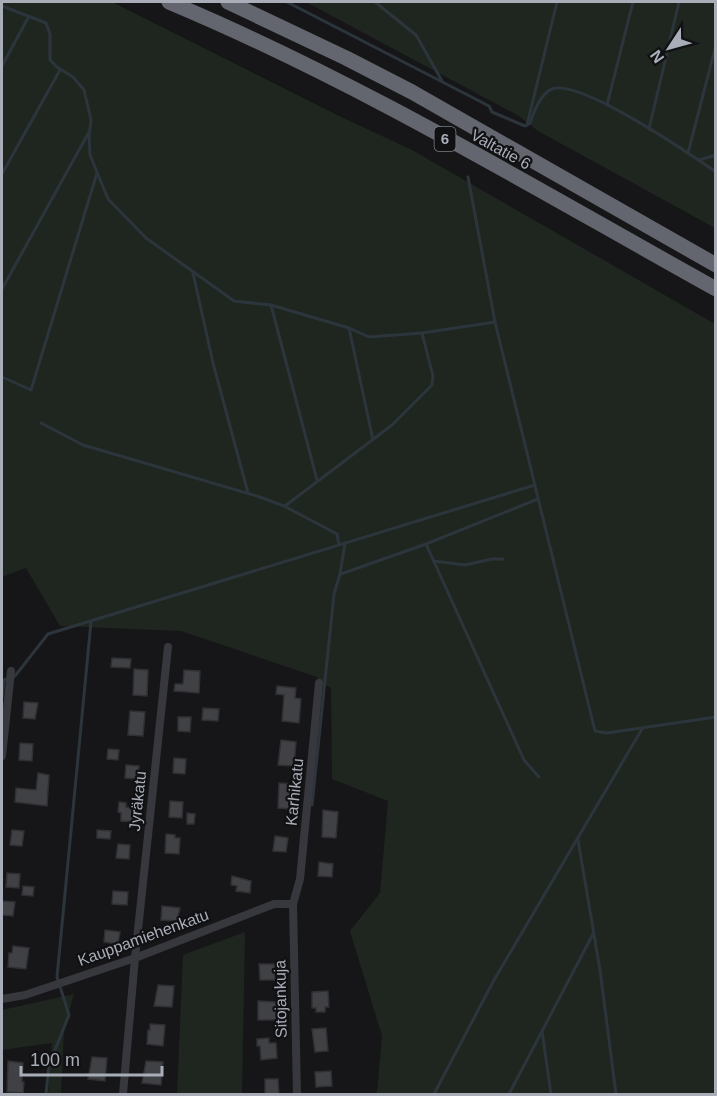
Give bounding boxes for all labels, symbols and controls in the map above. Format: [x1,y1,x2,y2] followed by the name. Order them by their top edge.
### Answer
[639,18,699,78] north arrow
[647,47,668,66] text: N
[468,126,534,173] street label: Valtatie 6
[434,127,456,151] road number: 6
[283,758,306,827] street label: Karhikatu
[126,770,149,832] street label: Jyräkatu
[75,906,211,969] street label: Kauppamiehenkatu
[271,960,290,1038] street label: Sitojankuja
[21,1039,162,1077] scale bar
[30,1050,80,1070] text: 100 m

